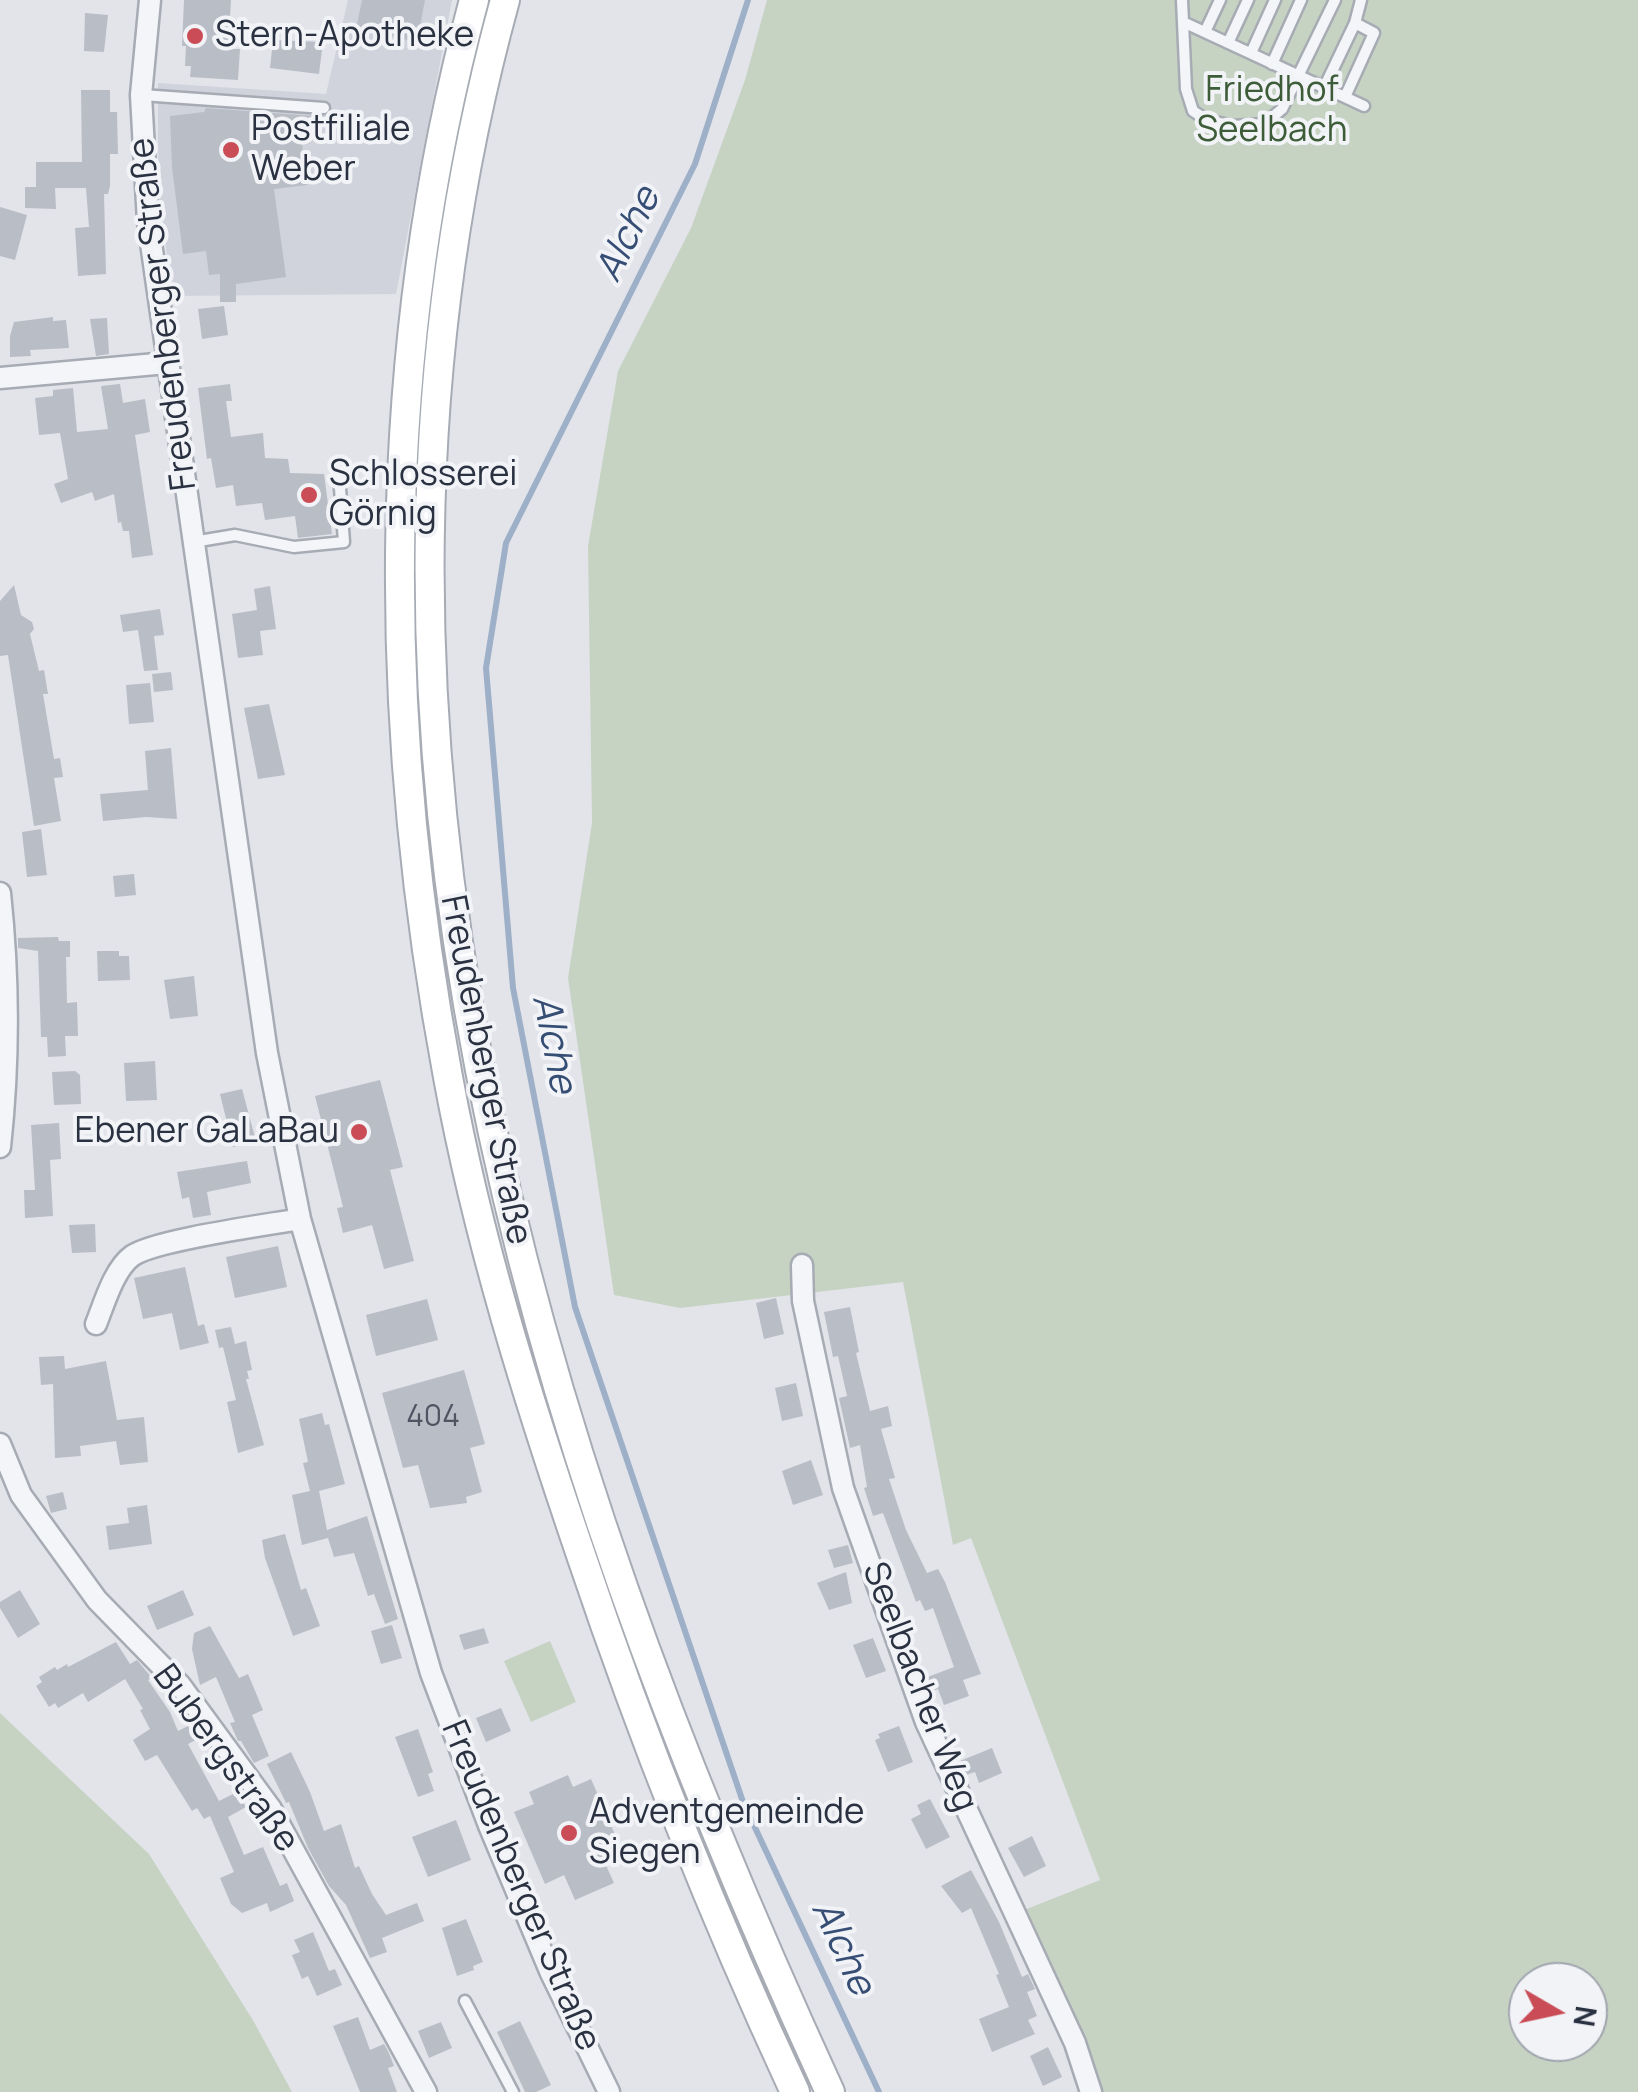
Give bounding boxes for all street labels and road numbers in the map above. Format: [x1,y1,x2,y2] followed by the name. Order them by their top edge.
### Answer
[122,135,206,493] street label: Freudenberger Straße
[431,892,539,1248] street label: Freudenberger Straße
[852,1557,986,1817] street label: Seelbacher Weg
[143,1657,307,1861] street label: Bubergstraße
[431,1714,609,2058] street label: Freudenberger Straße

